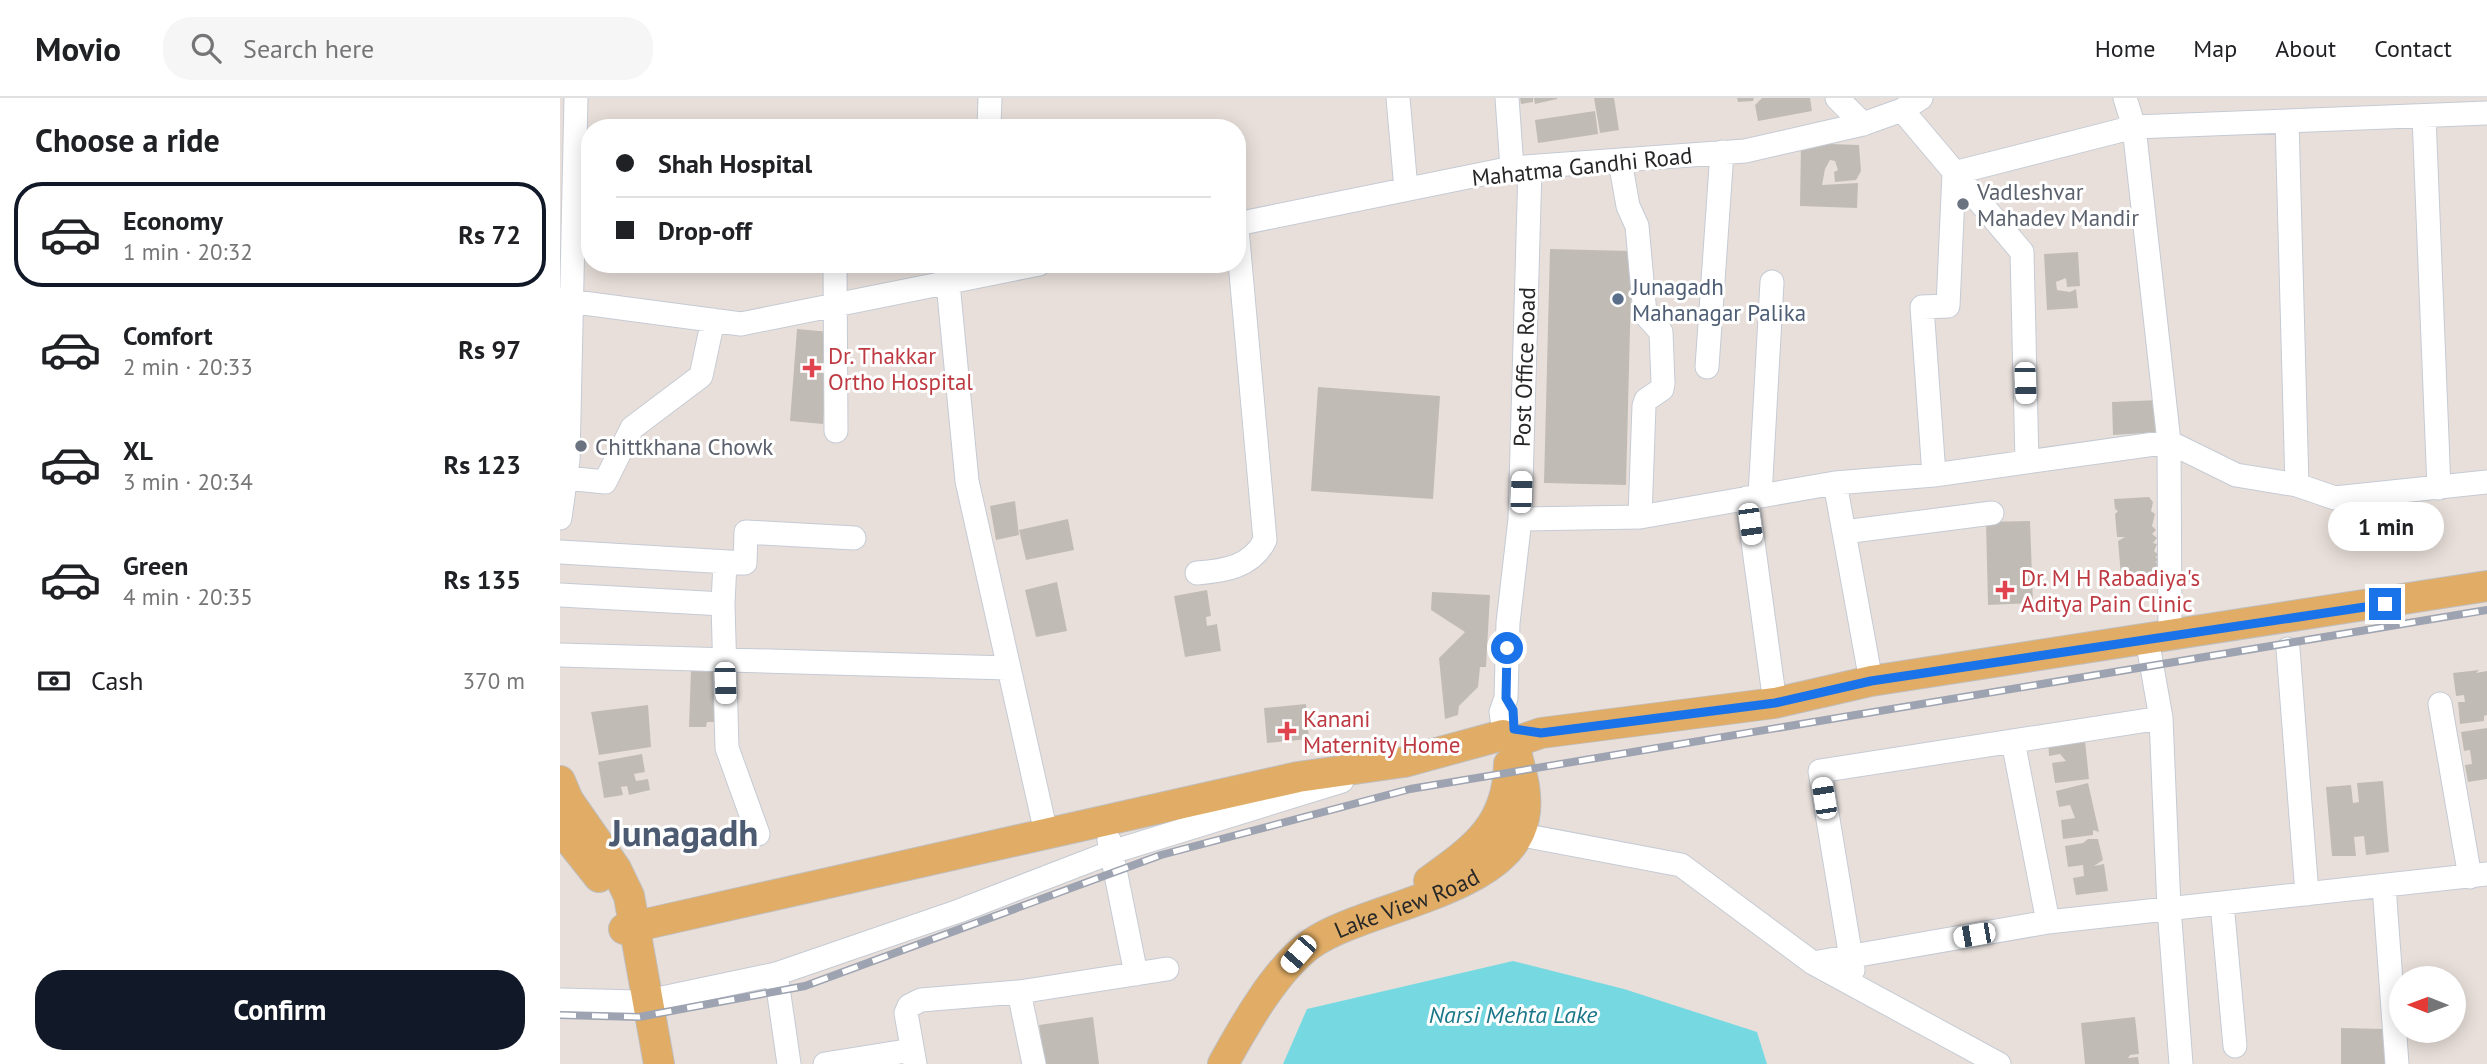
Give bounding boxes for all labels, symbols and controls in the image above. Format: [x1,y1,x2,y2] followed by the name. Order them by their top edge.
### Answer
[163,17,653,80] search box
[35,27,121,70] text: Movio
[187,29,225,67] icon: search
[243,32,374,65] text: Search here
[2095,33,2155,64] text: Home
[2193,33,2237,64] text: Map
[2275,33,2336,64] text: About
[2374,33,2452,64] text: Contact
[35,119,220,161] text: Choose a ride
[1470,140,1694,192] street label: Mahatma Gandhi Road
[658,147,812,180] text: Shah Hospital
[1976,177,2139,232] place label: Vadleshvar Mahadev Mandir
[1955,196,1971,212] marker: Vadleshvar Mahadev Mandir
[39,203,102,266] icon: car
[123,204,223,237] text: Economy
[658,214,752,247] text: Drop-off
[458,218,521,251] text: Rs 72
[123,237,253,266] text: 1 min · 20:32
[1631,272,1806,327] place label: Junagadh Mahanagar Palika
[1507,287,1541,447] street label: Post Office Road
[1610,291,1626,307] marker: Junagadh Mahanagar Palika
[39,318,102,381] icon: car
[123,319,213,352] text: Comfort
[458,333,521,366] text: Rs 97
[828,341,973,396] place label: Dr. Thakkar Ortho Hospital
[123,352,253,381] text: 2 min · 20:33
[802,358,822,378] marker: Dr. Thakkar Ortho Hospital
[2014,362,2037,404] car
[595,432,773,461] place label: Chittkhana Chowk
[39,433,102,496] icon: car
[123,434,153,467] text: XL
[573,438,589,454] marker: Chittkhana Chowk
[444,448,521,481] text: Rs 123
[123,467,253,496] text: 3 min · 20:34
[1510,471,1533,513] car
[1737,502,1764,546] car
[2327,503,2443,552] callout: 1 min
[2358,512,2414,541] text: 1 min
[39,548,102,611] icon: car
[123,549,188,582] text: Green
[444,563,521,596] text: Rs 135
[2021,563,2200,618] place label: Dr. M H Rabadiya's Aditya Pain Clinic
[1995,580,2015,600] marker: Dr. M H Rabadiya's Aditya Pain Clinic
[123,582,253,611] text: 4 min · 20:35
[2369,588,2401,620] route end
[1491,632,1523,664] route start
[35,662,73,700] icon: cash
[714,662,737,704] car
[91,664,143,697] text: Cash
[463,666,525,695] text: 370 m
[1303,704,1460,759] place label: Kanani Maternity Home
[1277,721,1297,741] marker: Kanani Maternity Home
[1811,776,1838,820] car
[608,808,759,856] district label: Junagadh
[1329,861,1484,944] street label: Lake View Road
[1952,921,1997,949] car
[1277,931,1320,977] car
[2389,966,2466,1043] north arrow
[2389,966,2466,1043] map controls
[35,970,525,1050] button: Confirm
[1429,999,1597,1030] water label: Narsi Mehta Lake

